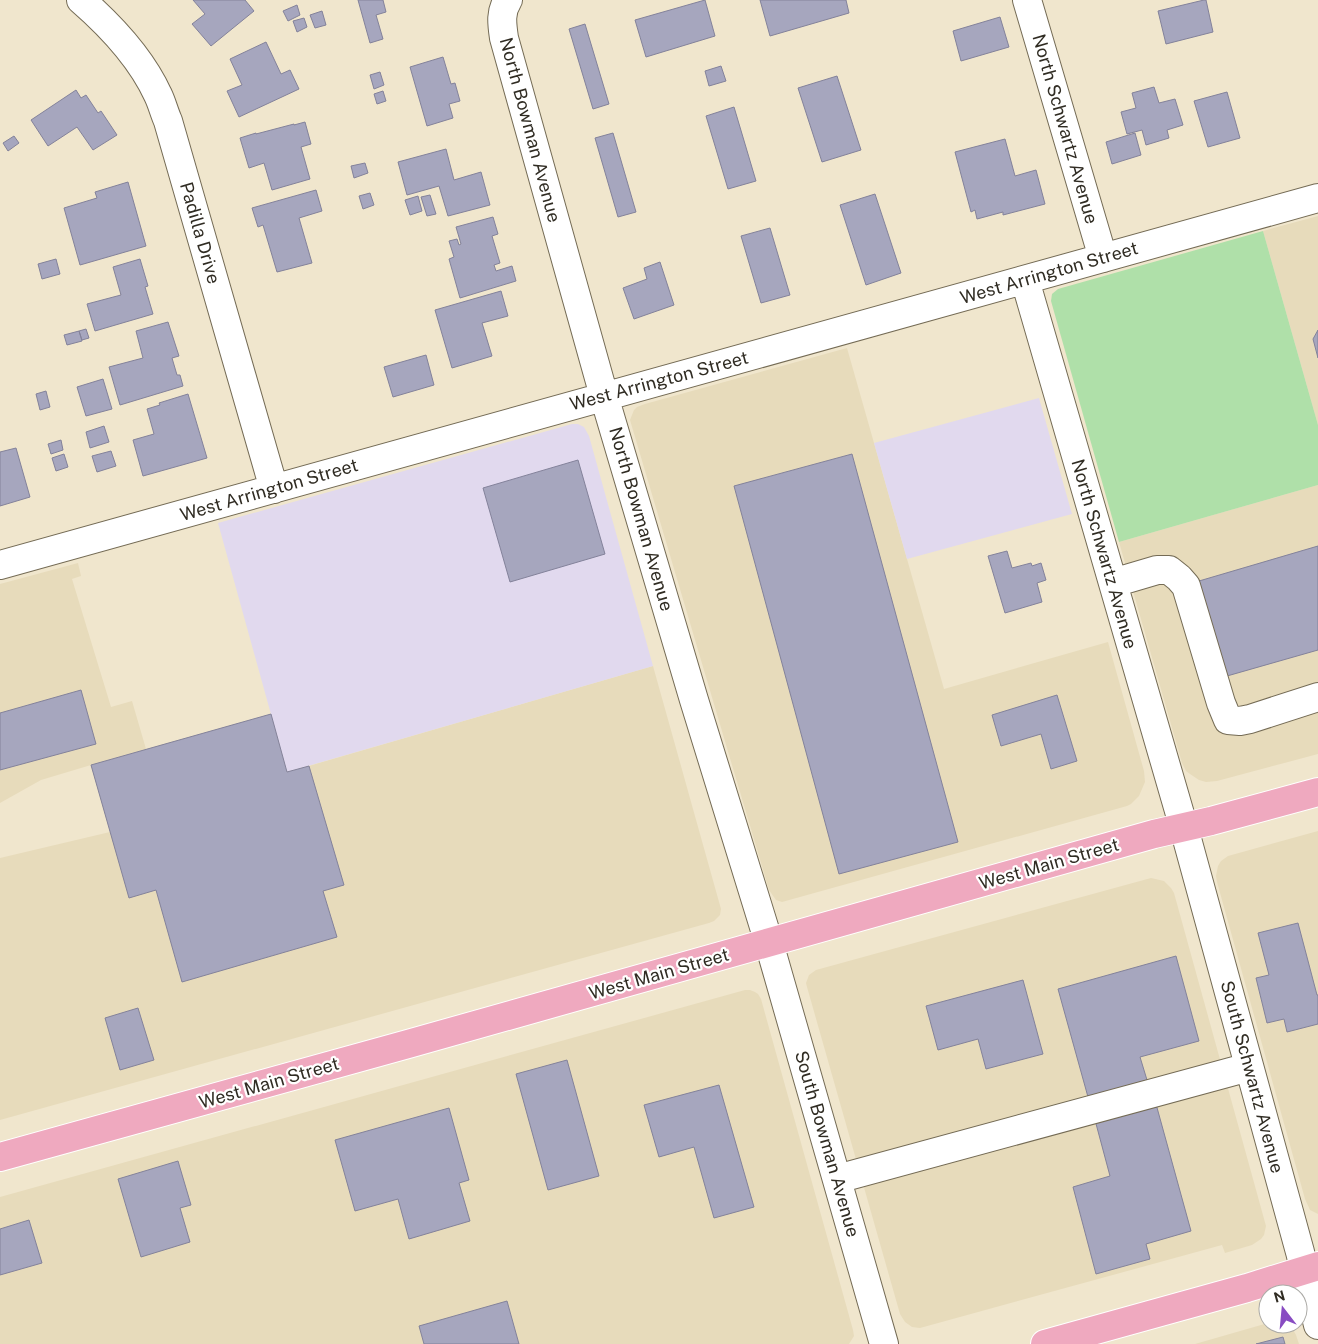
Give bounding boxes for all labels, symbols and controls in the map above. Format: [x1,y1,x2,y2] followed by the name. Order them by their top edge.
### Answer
[1028,32,1103,226] street label: North Schwartz Avenue
[496,35,565,225] street label: North Bowman Avenue
[176,180,225,286] street label: Padilla Drive
[957,237,1140,308] street label: West Arrington Street
[567,347,751,414] street label: West Arrington Street
[605,424,678,613] street label: North Bowman Avenue
[177,454,360,525] street label: West Arrington Street
[1067,457,1142,651] street label: North Schwartz Avenue
[977,834,1121,894] street label: West Main Street
[587,944,731,1004] street label: West Main Street
[1217,978,1288,1175] street label: South Schwartz Avenue
[791,1048,864,1239] street label: South Bowman Avenue
[197,1053,341,1113] street label: West Main Street
[1258,1284,1308,1334] north arrow
[1272,1287,1287,1306] text: N

